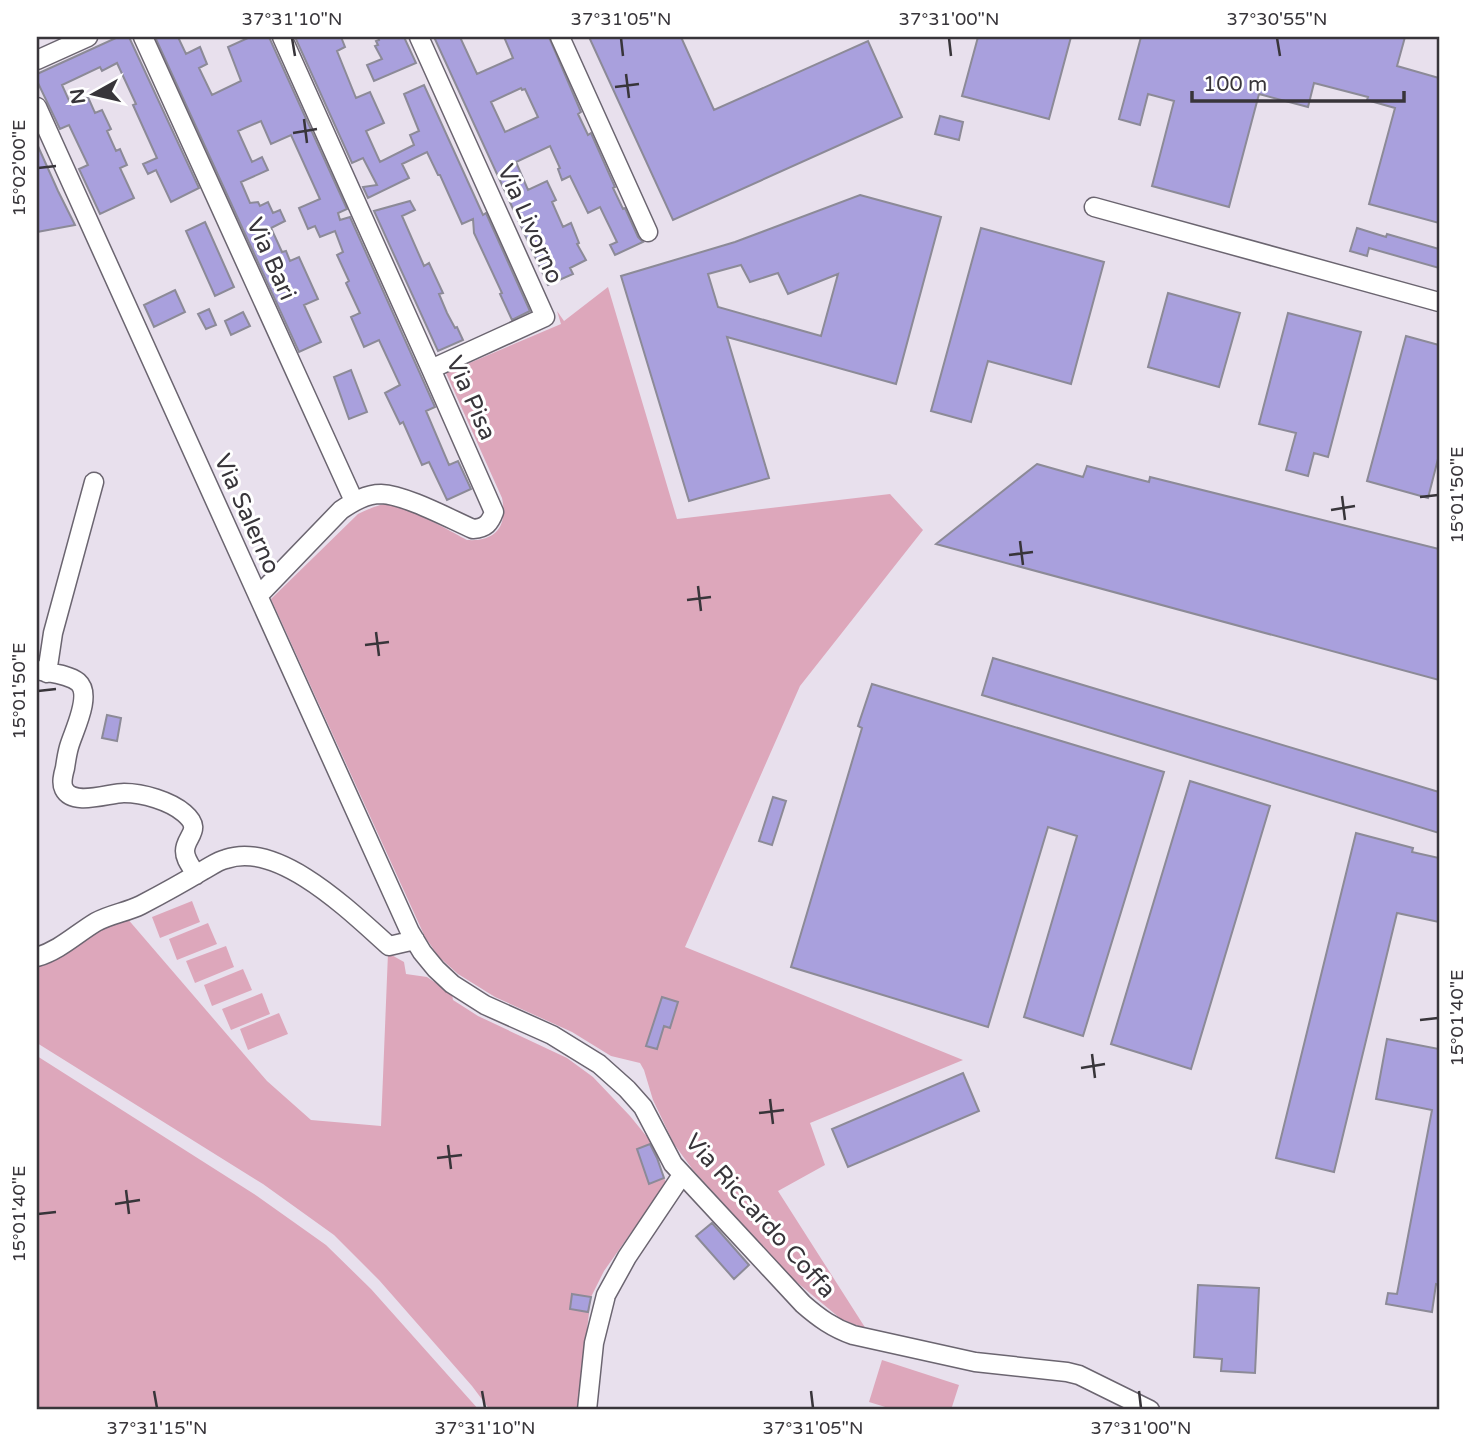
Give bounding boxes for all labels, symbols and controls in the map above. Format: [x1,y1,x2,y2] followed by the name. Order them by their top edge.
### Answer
[242,8,342,30] text: 37°31'10"N
[571,8,671,30] text: 37°31'05"N
[899,8,999,30] text: 37°31'00"N
[1227,8,1327,30] text: 37°30'55"N
[60,60,130,130] north arrow
[1192,60,1404,104] scale bar
[1203,72,1267,97] text: 100 m
[66,87,90,105] text: N
[8,119,30,217] text: 15°02'00"E
[491,160,569,288] street label: Via Livorno
[240,213,302,305] street label: Via Bari
[440,351,502,445] street label: Via Pisa
[1446,446,1468,544] text: 15°01'50"E
[208,449,286,579] street label: Via Salerno
[8,642,30,740] text: 15°01'50"E
[1446,969,1468,1067] text: 15°01'40"E
[678,1128,842,1304] street label: Via Riccardo Coffa
[8,1165,30,1263] text: 15°01'40"E
[107,1417,207,1439] text: 37°31'15"N
[435,1417,535,1439] text: 37°31'10"N
[763,1417,863,1439] text: 37°31'05"N
[1091,1417,1191,1439] text: 37°31'00"N

